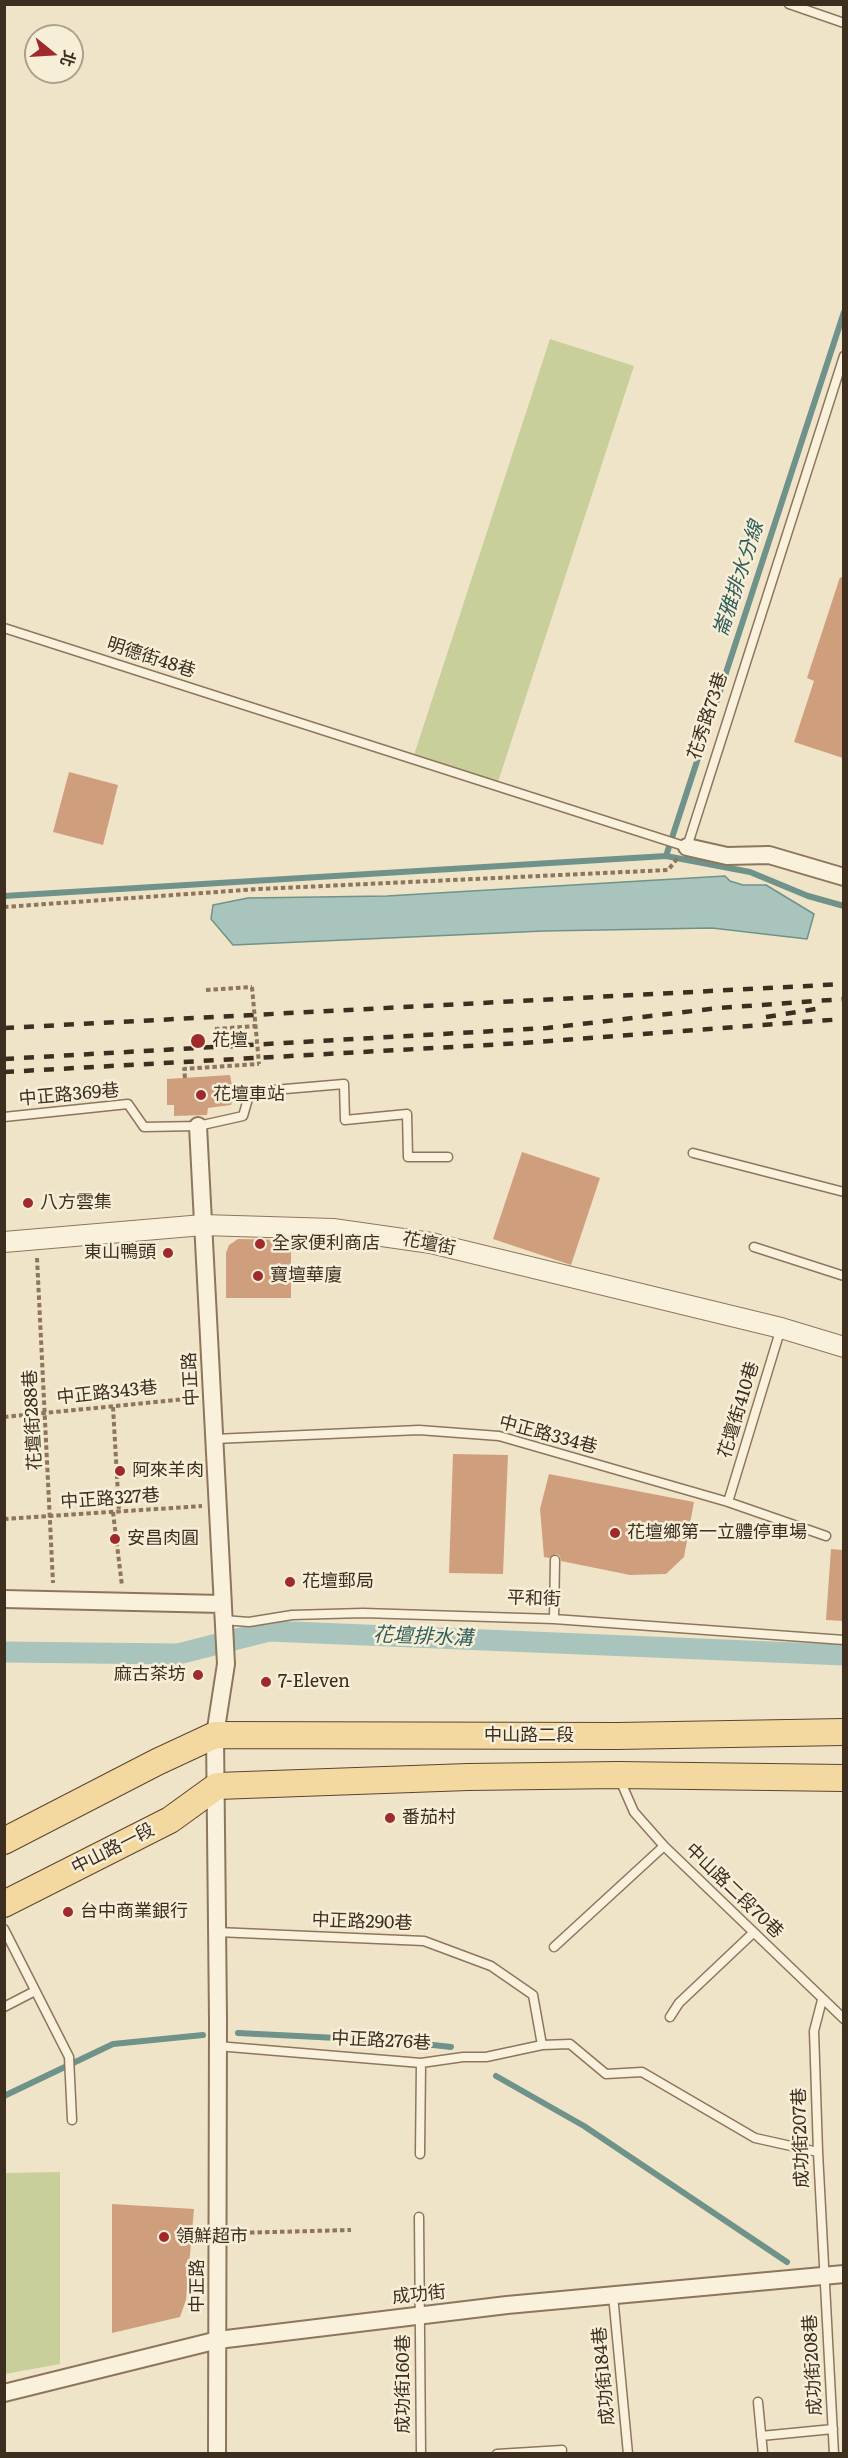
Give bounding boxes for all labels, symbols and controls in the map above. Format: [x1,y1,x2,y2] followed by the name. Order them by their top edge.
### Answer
[24,24,84,84] north arrow
[55,48,83,70] text: 北
[709,518,769,640] water label: 崙雅排水分線
[104,634,198,682] street label: 明德街48巷
[684,670,732,762] street label: 花秀路73巷
[212,1030,248,1052] place label: 花壇
[189,1032,207,1050] marker: 花壇
[18,1080,120,1110] street label: 中正路369巷
[213,1084,285,1106] place label: 花壇車站
[194,1088,208,1102] marker: 花壇車站
[40,1192,112,1214] place label: 八方雲集
[21,1196,35,1210] marker: 八方雲集
[400,1228,458,1260] street label: 花壇街
[272,1233,380,1255] place label: 全家便利商店
[253,1237,267,1251] marker: 全家便利商店
[84,1242,156,1264] place label: 東山鴨頭
[161,1246,175,1260] marker: 東山鴨頭
[270,1265,342,1287] place label: 寶壇華廈
[251,1269,265,1283] marker: 寶壇華廈
[179,1351,203,1407] street label: 中正路
[714,1359,764,1461] street label: 花壇街410巷
[20,1369,46,1471] street label: 花壇街288巷
[55,1377,159,1409] street label: 中正路343巷
[497,1412,599,1458] street label: 中正路334巷
[132,1460,204,1482] place label: 阿來羊肉
[113,1464,127,1478] marker: 阿來羊肉
[60,1485,160,1513] street label: 中正路327巷
[627,1522,807,1544] place label: 花壇鄉第一立體停車場
[608,1526,622,1540] marker: 花壇鄉第一立體停車場
[127,1528,199,1550] place label: 安昌肉圓
[108,1532,122,1546] marker: 安昌肉圓
[302,1571,374,1593] place label: 花壇郵局
[283,1575,297,1589] marker: 花壇郵局
[507,1587,561,1611] street label: 平和街
[373,1623,473,1651] water label: 花壇排水溝
[114,1664,186,1686] place label: 麻古茶坊
[191,1668,205,1682] marker: 麻古茶坊
[278,1671,350,1693] place label: 7-Eleven
[259,1675,273,1689] marker: 7-Eleven
[484,1725,574,1747] street label: 中山路二段
[402,1807,456,1829] place label: 番茄村
[383,1811,397,1825] marker: 番茄村
[68,1819,158,1879] street label: 中山路一段
[681,1839,787,1943] street label: 中山路二段70巷
[80,1901,188,1923] place label: 台中商業銀行
[61,1905,75,1919] marker: 台中商業銀行
[311,1909,413,1935] street label: 中正路290巷
[331,2028,431,2054] street label: 中正路276巷
[788,2087,814,2189] street label: 成功街207巷
[176,2226,248,2248] place label: 領鮮超市
[157,2230,171,2244] marker: 領鮮超市
[187,2259,209,2313] street label: 中正路
[391,2281,447,2309] street label: 成功街
[800,2314,826,2416] street label: 成功街208巷
[589,2326,619,2426] street label: 成功街184巷
[393,2334,415,2434] street label: 成功街160巷

